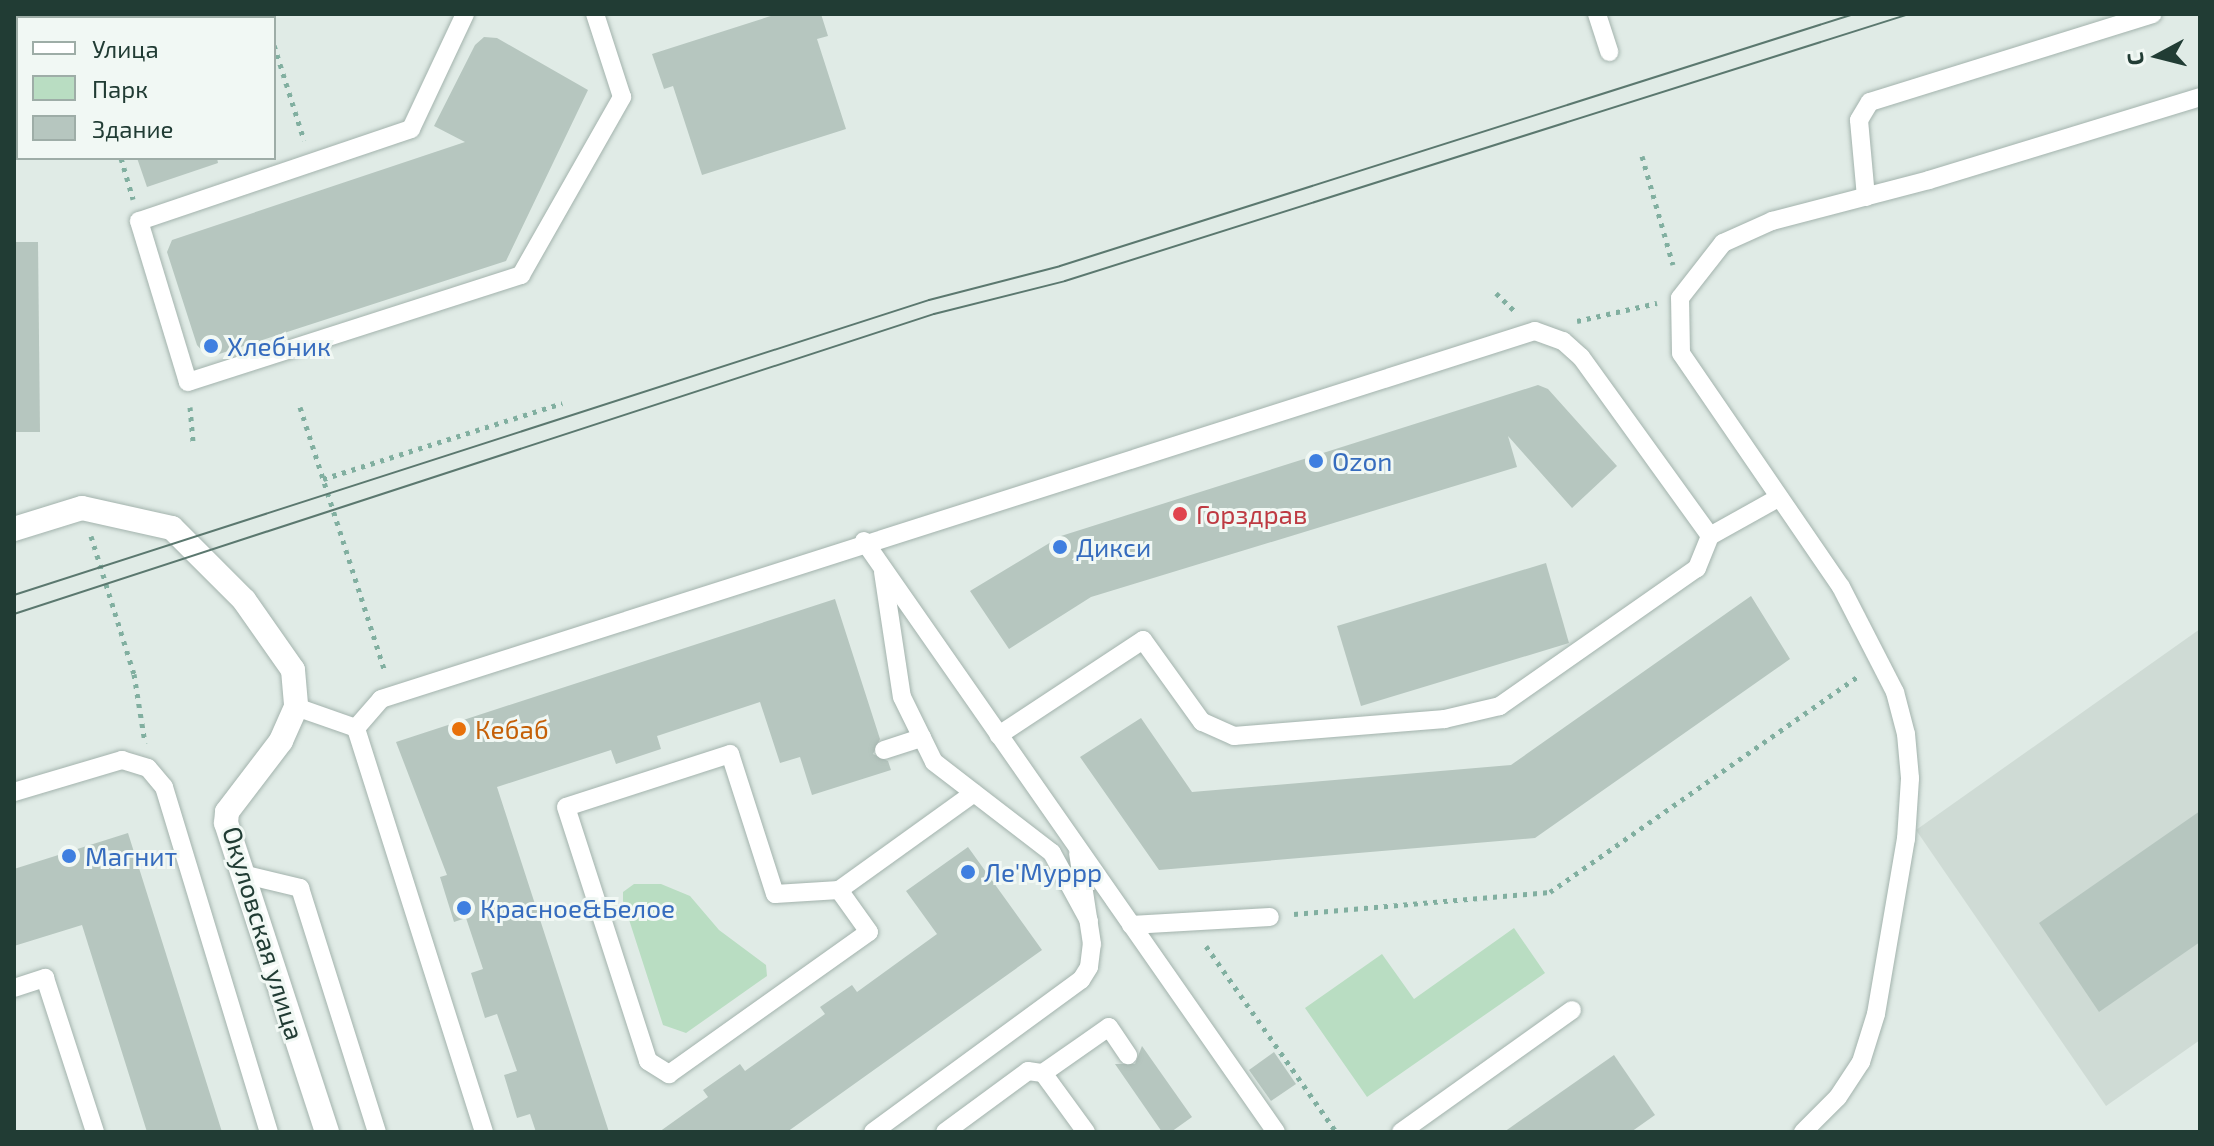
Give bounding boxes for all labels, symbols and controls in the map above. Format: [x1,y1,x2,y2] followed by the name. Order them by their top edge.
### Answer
[16,16,276,160] legend
[2118,16,2198,96] north arrow
[92,34,159,63] text: Улица
[2120,51,2148,67] text: С
[92,74,148,103] text: Парк
[92,114,174,143] text: Здание
[227,330,331,362] place label: Хлебник
[202,337,220,355] marker: Хлебник
[1332,445,1392,477] place label: Ozon
[1307,452,1325,470] marker: Ozon
[1196,498,1307,530] place label: Горздрав
[1171,505,1189,523] marker: Горздрав
[1076,531,1151,563] place label: Дикси
[1051,538,1069,556] marker: Дикси
[475,713,549,745] place label: Кебаб
[450,720,468,738] marker: Кебаб
[217,822,311,1044] street label: Окуловская улица
[85,840,177,872] place label: Магнит
[60,847,78,865] marker: Магнит
[984,856,1102,888] place label: Ле'Муррр
[959,863,977,881] marker: Ле'Муррр
[480,892,675,924] place label: Красное&Белое
[455,899,473,917] marker: Красное&Белое

